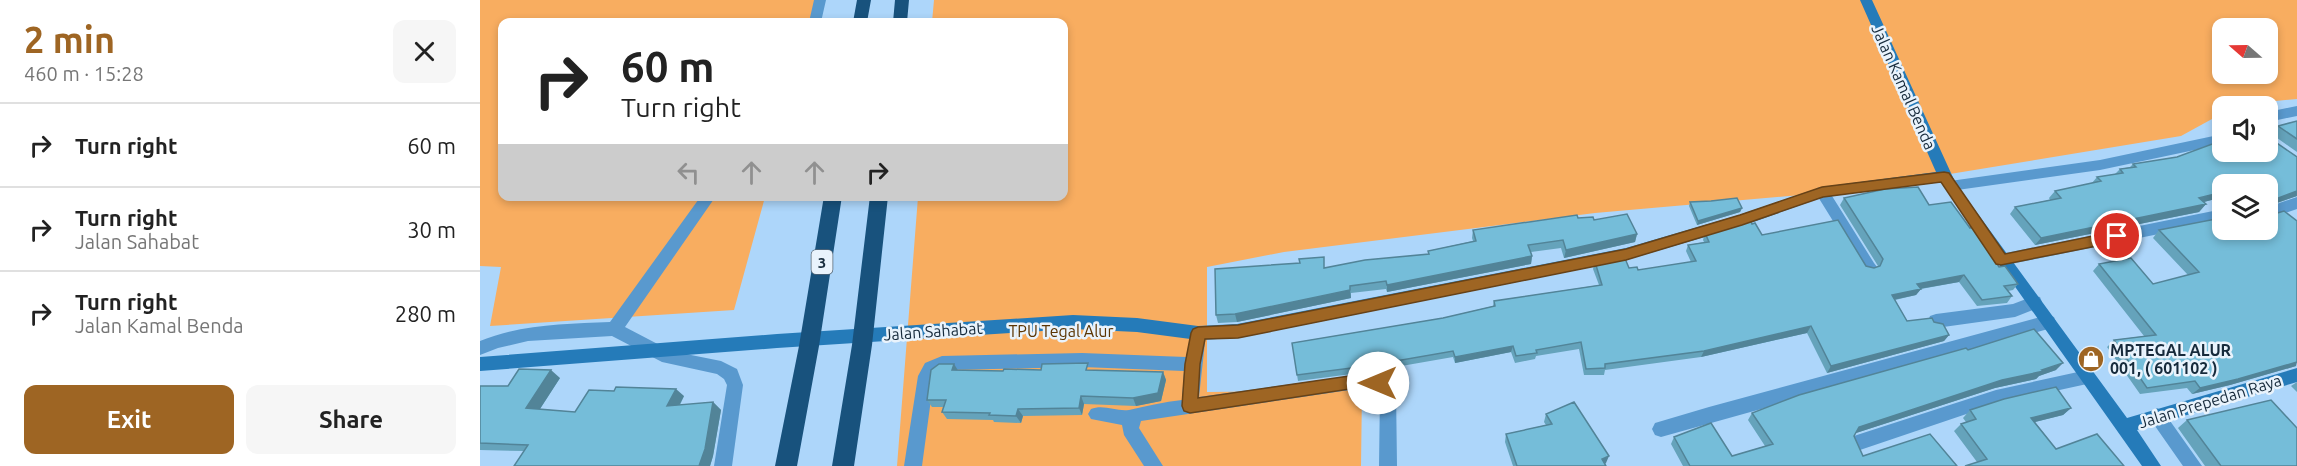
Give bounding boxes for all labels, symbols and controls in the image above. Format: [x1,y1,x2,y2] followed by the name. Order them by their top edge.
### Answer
[2212,18,2278,84] north arrow
[2212,18,2278,240] map controls
[24,19,115,60] text: 2 min
[393,20,456,83] button: close
[1868,22,1940,152] street label: Jalan Kamal Benda
[522,42,600,120] icon: right
[621,43,715,90] text: 60 m
[24,62,144,85] text: 460 m · 15:28
[621,92,741,122] text: Turn right
[2212,96,2278,162] button: sound
[24,129,57,162] icon: right
[75,133,177,158] text: Turn right
[407,133,456,158] text: 60 m
[672,156,705,189] icon: left
[735,156,768,189] icon: ahead
[798,156,831,189] icon: ahead
[861,156,894,189] icon: right
[2212,174,2278,240] button: layers
[75,205,177,230] text: Turn right
[2091,210,2142,261] pin
[24,213,57,246] icon: right
[407,217,456,242] text: 30 m
[2100,219,2133,252] icon: arrive
[75,230,199,253] text: Jalan Sahabat
[812,250,832,274] road number: 3
[75,289,177,314] text: Turn right
[24,297,57,330] icon: right
[395,301,456,326] text: 280 m
[75,314,244,337] text: Jalan Kamal Benda
[883,319,984,343] street label: Jalan Sahabat
[1008,322,1114,340] park label: TPU Tegal Alur
[2110,341,2232,378] place label: MP.TEGAL ALUR 001, ( 601102 )
[2076,344,2106,374] shop icon: MP.TEGAL ALUR 001, ( 601102 )
[1346,351,1410,415] position arrow
[2136,371,2284,431] street label: Jalan Prepedan Raya
[24,385,234,454] button: Exit
[246,385,456,454] button: Share

